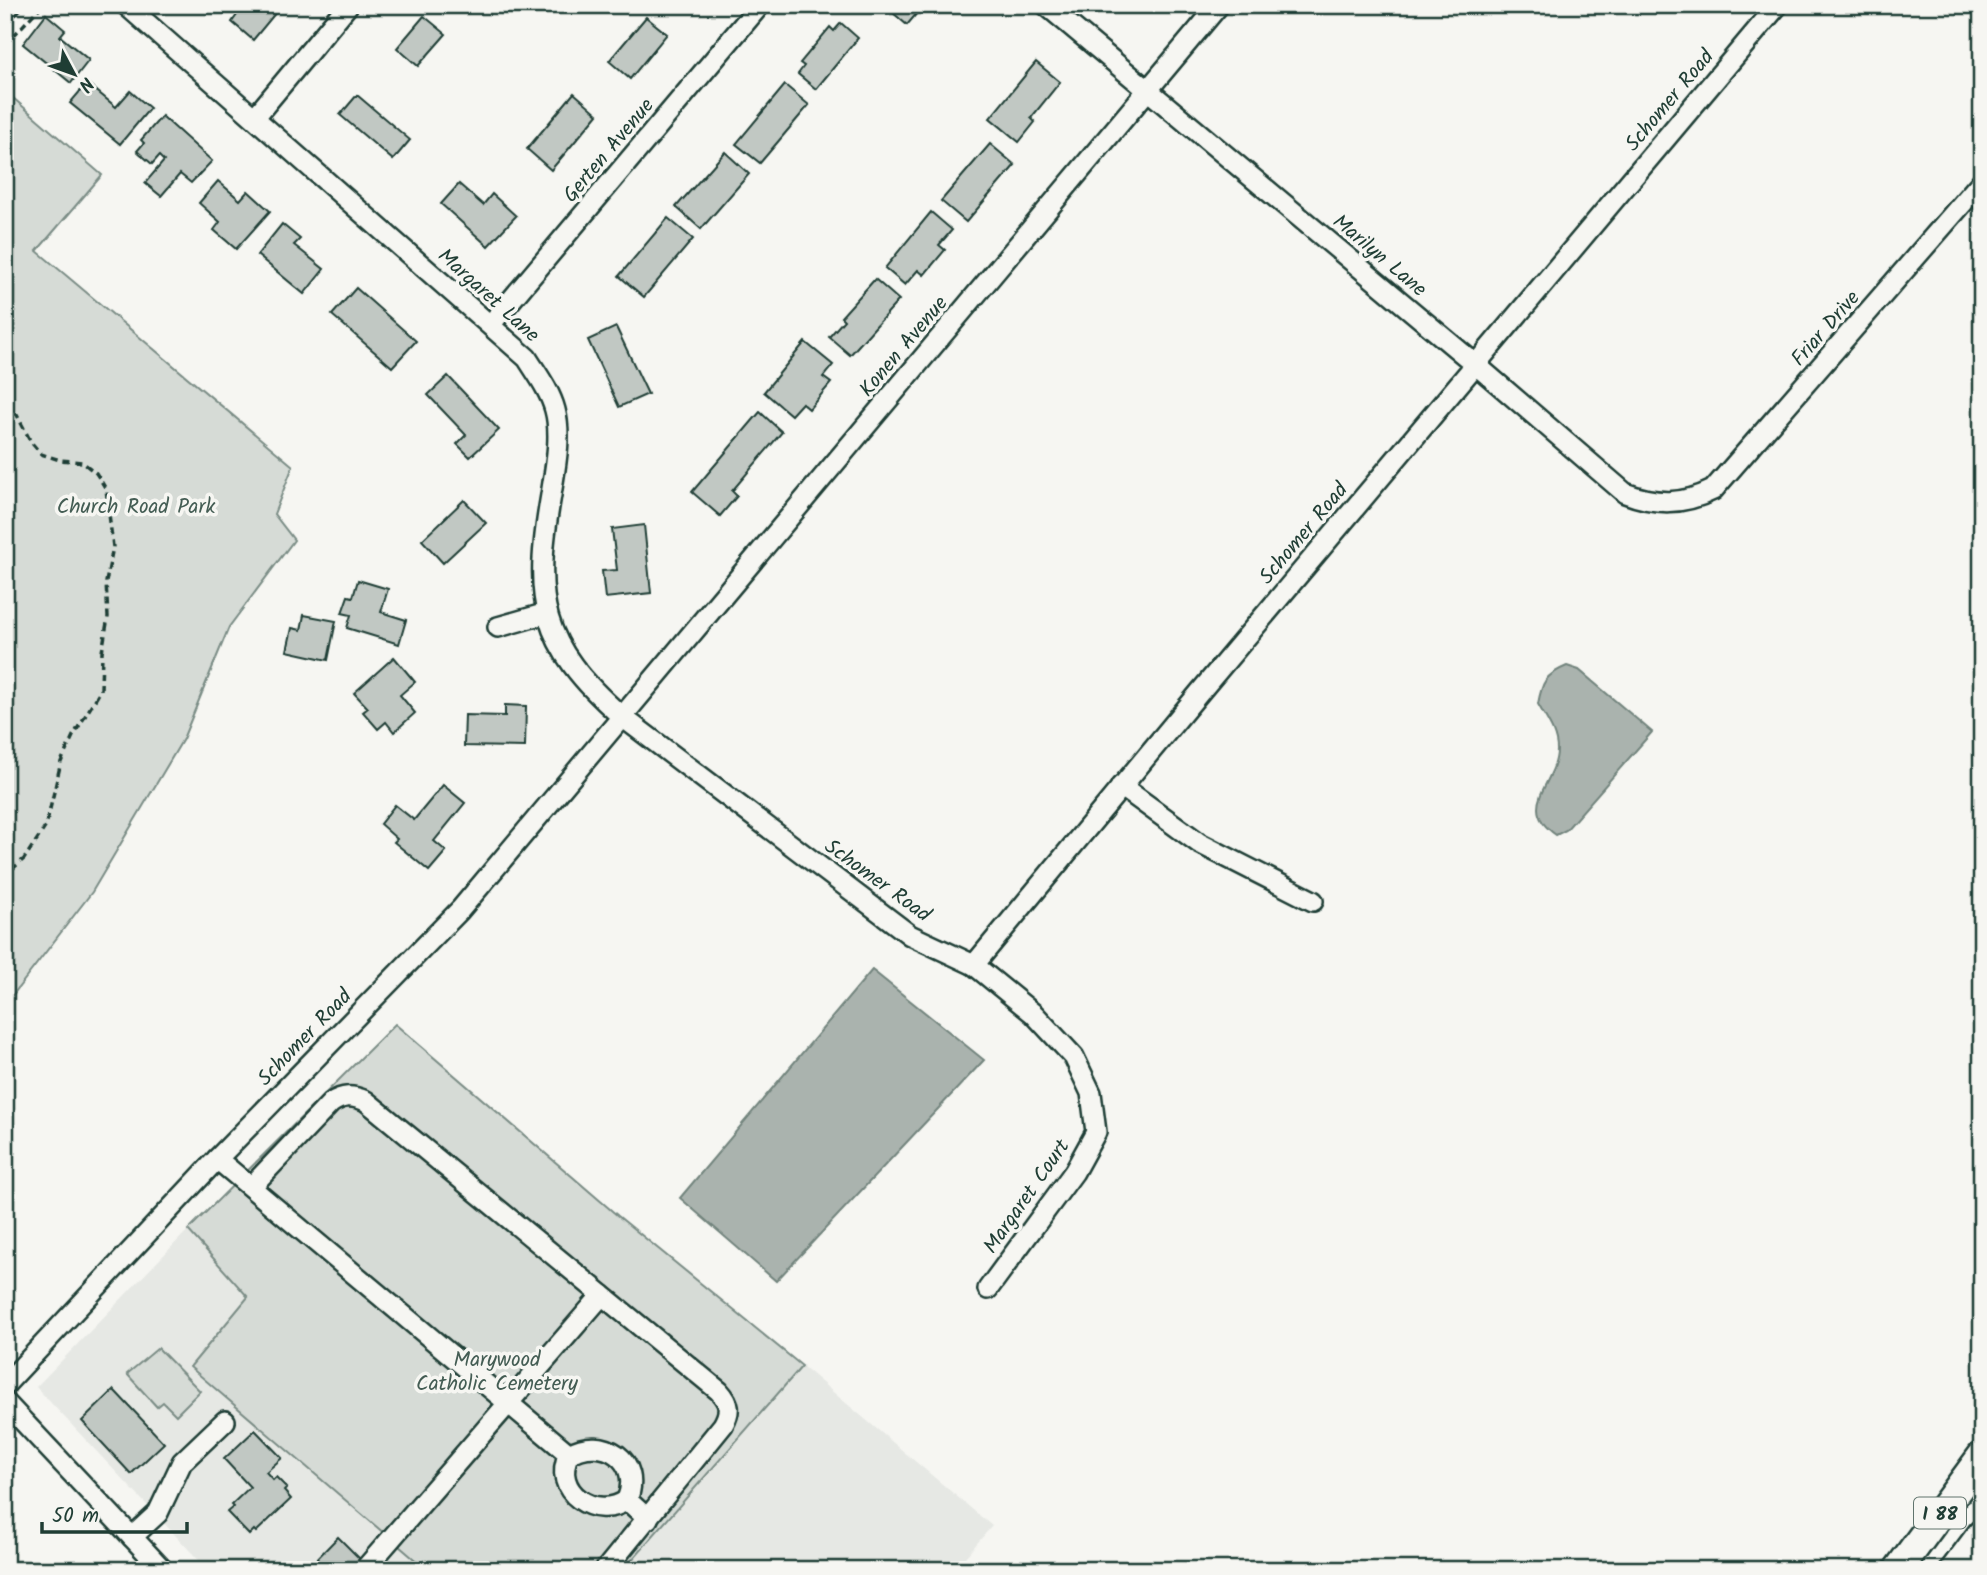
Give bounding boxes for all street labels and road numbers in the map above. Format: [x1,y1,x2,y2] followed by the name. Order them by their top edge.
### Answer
[1617,42,1723,159] street label: Schomer Road
[555,91,663,211] street label: Gerten Avenue
[1324,207,1434,306] street label: Marilyn Lane
[429,241,547,352] street label: Margaret Lane
[1784,283,1869,375] street label: Friar Drive
[852,288,957,405] street label: Konen Avenue
[1251,475,1357,592] street label: Schomer Road
[817,831,938,932] street label: Schomer Road
[250,981,361,1094] street label: Schomer Road
[975,1132,1080,1261] street label: Margaret Court
[1914,1498,1966,1528] road number: I 88

